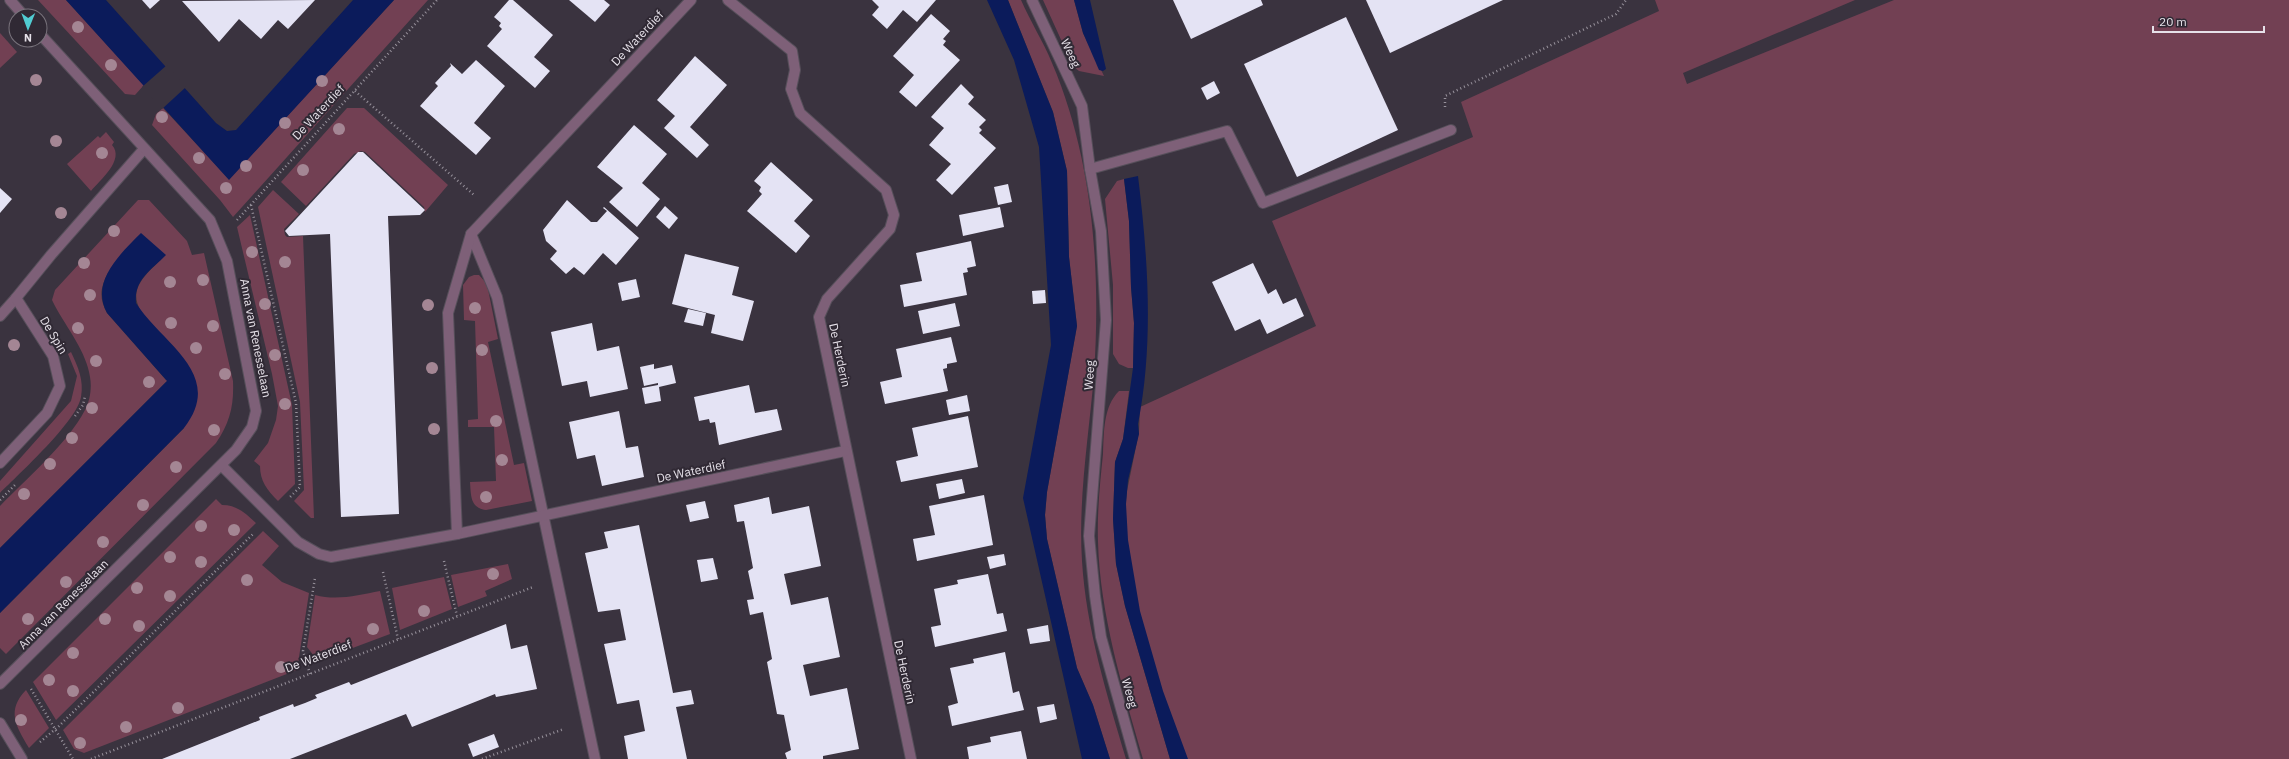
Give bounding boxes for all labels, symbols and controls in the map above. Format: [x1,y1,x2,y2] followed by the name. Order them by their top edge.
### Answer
[608,7,666,69] street label: De Waterdief
[8,8,48,48] north arrow
[2153,8,2264,34] scale bar
[2159,14,2187,29] text: 20 m
[24,31,32,45] text: N
[1058,36,1084,70] street label: Weeg
[289,81,347,143] street label: De Waterdief
[237,277,275,399] street label: Anna van Renesselaan
[37,313,71,357] street label: De Spin
[826,322,854,388] street label: De Herderin
[1080,359,1098,391] street label: Weeg
[655,456,727,486] street label: De Waterdief
[15,556,111,652] street label: Anna van Renesselaan
[283,636,353,676] street label: De Waterdief
[891,639,919,705] street label: De Herderin
[1119,676,1142,710] street label: Weeg

